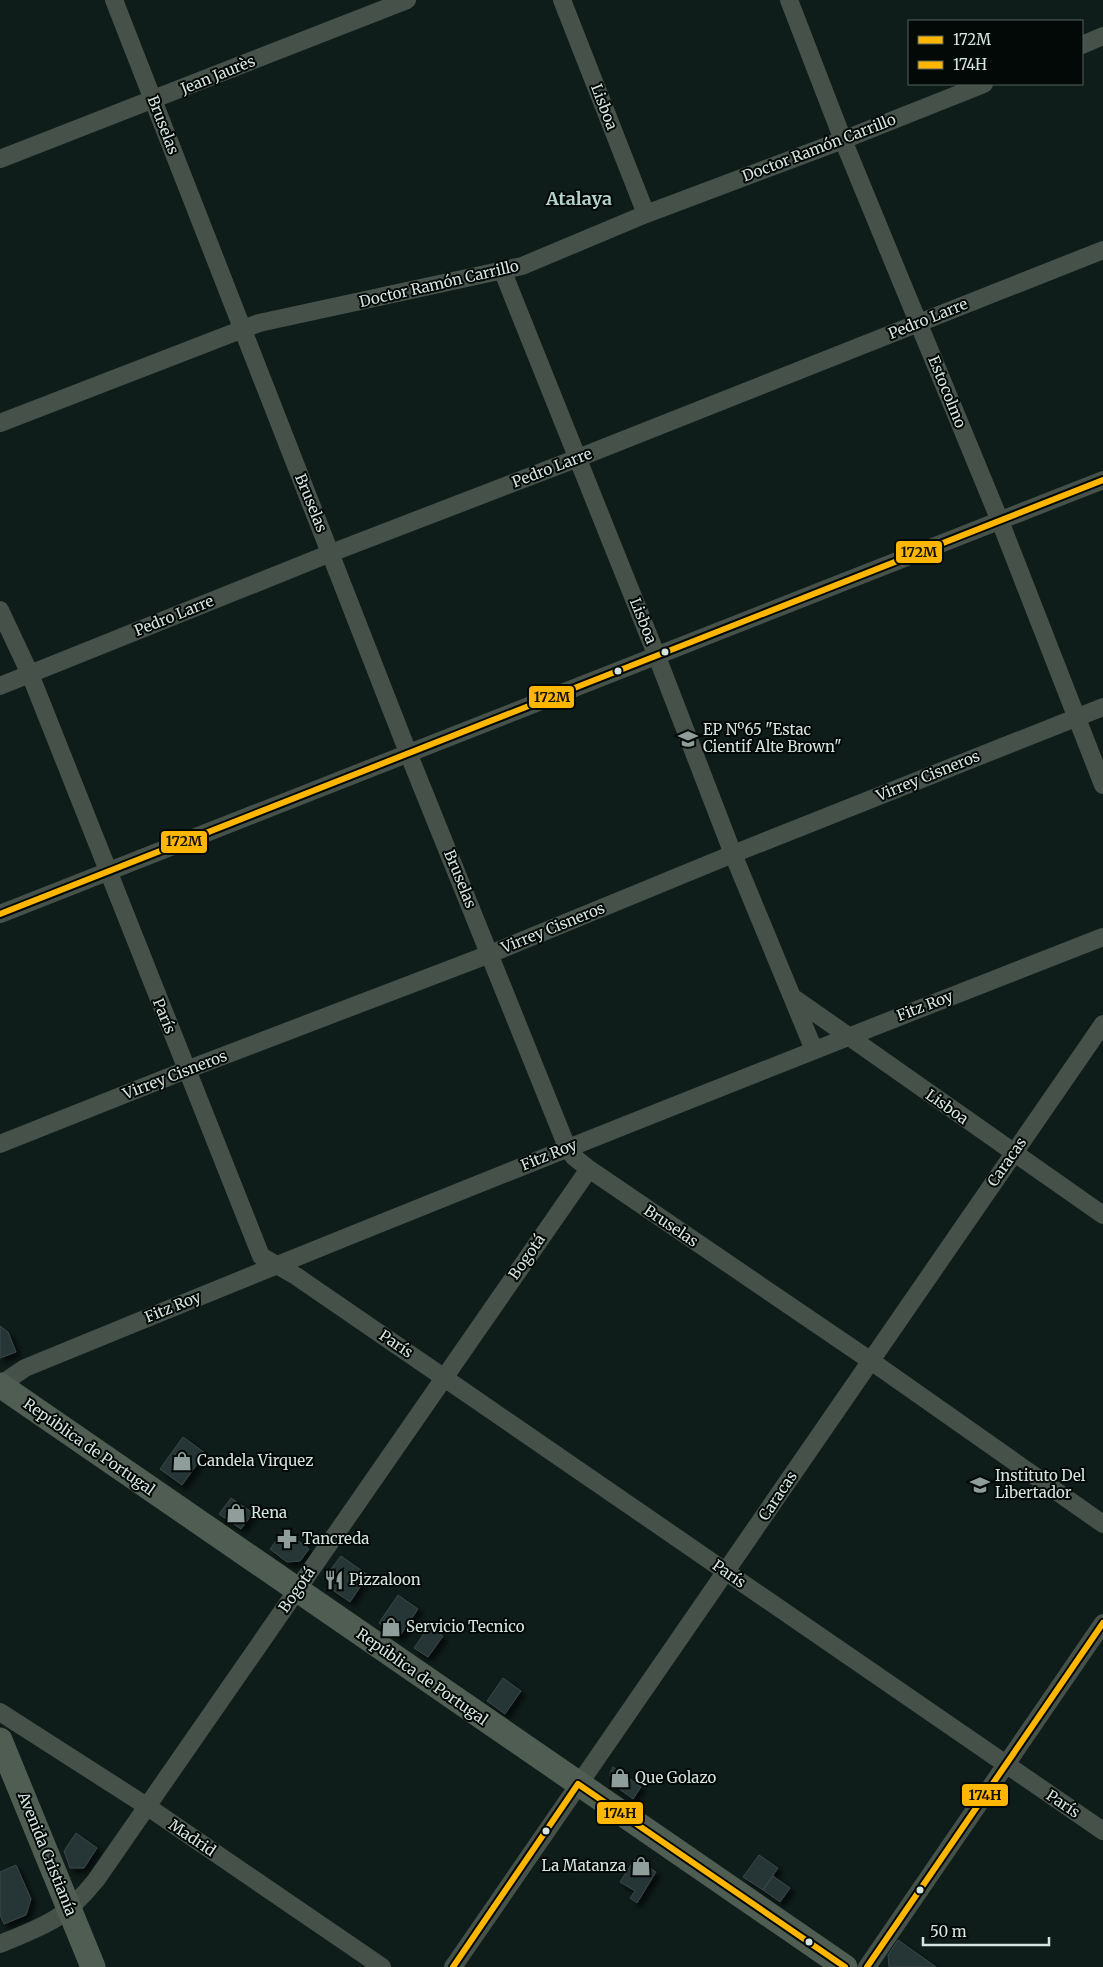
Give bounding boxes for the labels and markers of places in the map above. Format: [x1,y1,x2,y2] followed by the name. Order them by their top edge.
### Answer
[660,647,670,657] unlabelled marker
[613,666,623,676] unlabelled marker
[703,720,842,756] place label: EP Nº65 "Estac Cientif Alte Brown"
[677,728,699,750] school or university icon: EP Nº65 "Estac Cientif Alte Brown"
[171,1450,193,1472] shop icon: Candela Virquez
[197,1451,313,1470] place label: Candela Virquez
[995,1466,1086,1502] place label: Instituto Del Libertador
[969,1474,991,1496] school or university icon: Instituto Del Libertador
[225,1502,247,1524] shop icon: Rena
[251,1503,287,1522] place label: Rena
[276,1528,298,1550] pharmacy icon: Tancreda
[302,1529,369,1548] place label: Tancreda
[323,1569,345,1591] restaurant icon: Pizzaloon
[349,1570,421,1589] place label: Pizzaloon
[380,1616,402,1638] shop icon: Servicio Tecnico
[406,1617,525,1636] place label: Servicio Tecnico
[609,1767,631,1789] shop icon: Que Golazo
[635,1768,717,1787] place label: Que Golazo
[541,1826,551,1836] unlabelled marker
[630,1855,652,1877] shop icon: La Matanza
[541,1856,626,1875] place label: La Matanza
[915,1885,925,1895] unlabelled marker
[804,1937,814,1947] unlabelled marker

